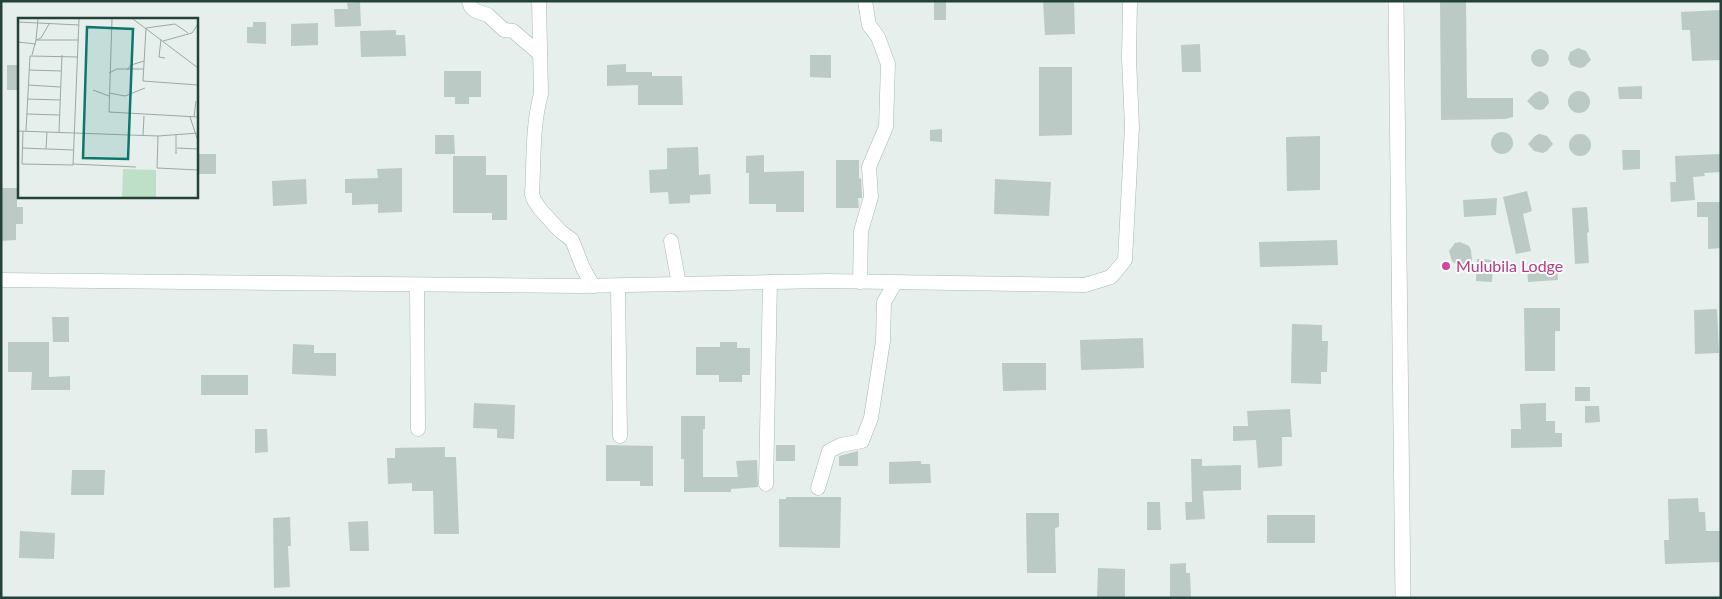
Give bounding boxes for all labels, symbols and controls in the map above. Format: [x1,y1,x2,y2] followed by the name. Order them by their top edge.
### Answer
[18,18,198,198] inset map
[1456,256,1563,275] place label: Mulubila Lodge
[1440,260,1452,272] marker: Mulubila Lodge

